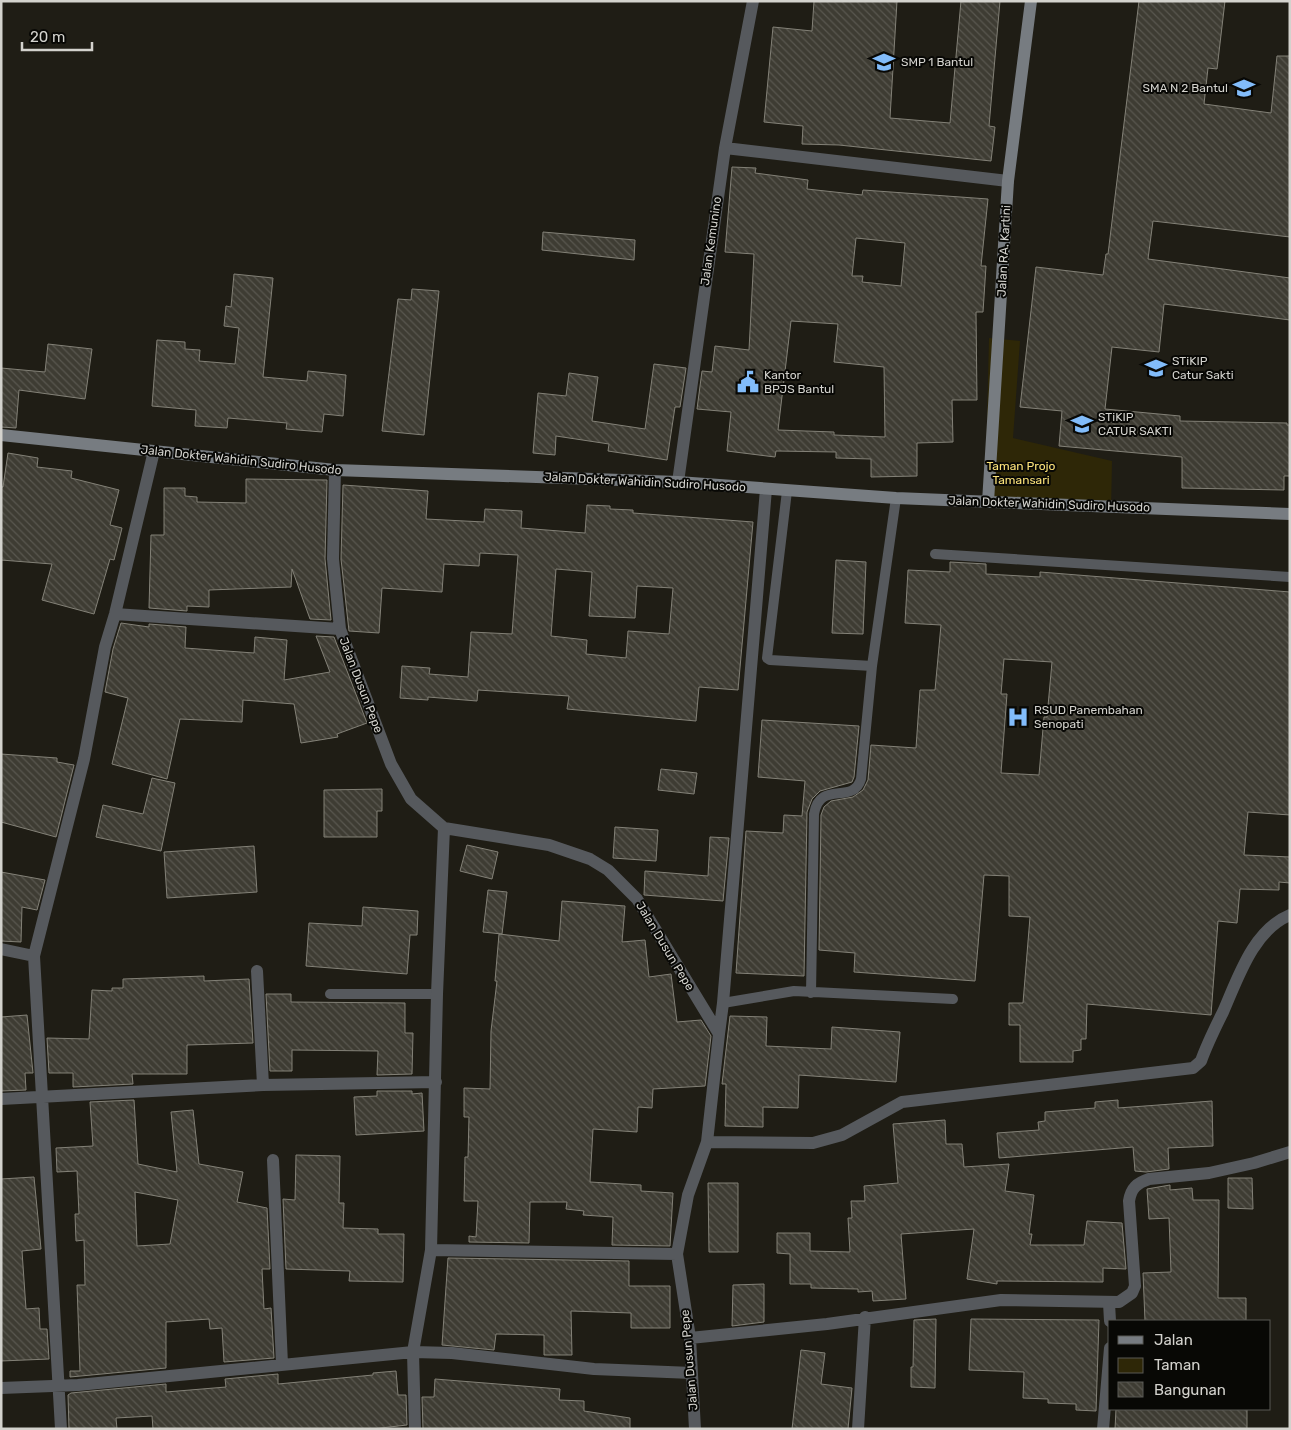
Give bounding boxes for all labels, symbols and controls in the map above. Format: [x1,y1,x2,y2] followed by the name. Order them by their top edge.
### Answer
[22,20,92,52] scale bar
[30,28,65,46] text: 20 m
[871,49,897,75] school or university icon: SMP 1 Bantul
[901,55,973,69] place label: SMP 1 Bantul
[1231,75,1257,101] school or university icon: SMA N 2 Bantul
[1142,81,1228,95] place label: SMA N 2 Bantul
[698,195,724,286] street label: Jalan Kemunino
[995,205,1013,297] street label: Jalan RA. Kartini
[1172,354,1234,382] place label: STiKIP Catur Sakti
[1143,355,1169,381] school or university icon: STiKIP Catur Sakti
[764,368,834,396] place label: Kantor BPJS Bantul
[735,369,761,395] public building icon: Kantor BPJS Bantul
[1098,410,1172,438] place label: STiKIP CATUR SAKTI
[1069,411,1095,437] school or university icon: STiKIP CATUR SAKTI
[140,442,342,478] street label: Jalan Dokter Wahidin Sudiro Husodo
[987,459,1056,487] park label: Taman Projo Tamansari
[544,470,746,494] street label: Jalan Dokter Wahidin Sudiro Husodo
[948,493,1150,515] street label: Jalan Dokter Wahidin Sudiro Husodo
[336,635,386,735] street label: Jalan Dusun Pepe
[1034,703,1143,731] place label: RSUD Panembahan Senopati
[1005,704,1031,730] hospital icon: RSUD Panembahan Senopati
[633,899,697,993] street label: Jalan Dusun Pepe
[678,1309,700,1411] street label: Jalan Dusun Pepe
[1108,1320,1271,1410] legend
[1154,1331,1193,1349] text: Jalan
[1154,1356,1200,1374] text: Taman
[1154,1381,1226,1399] text: Bangunan

